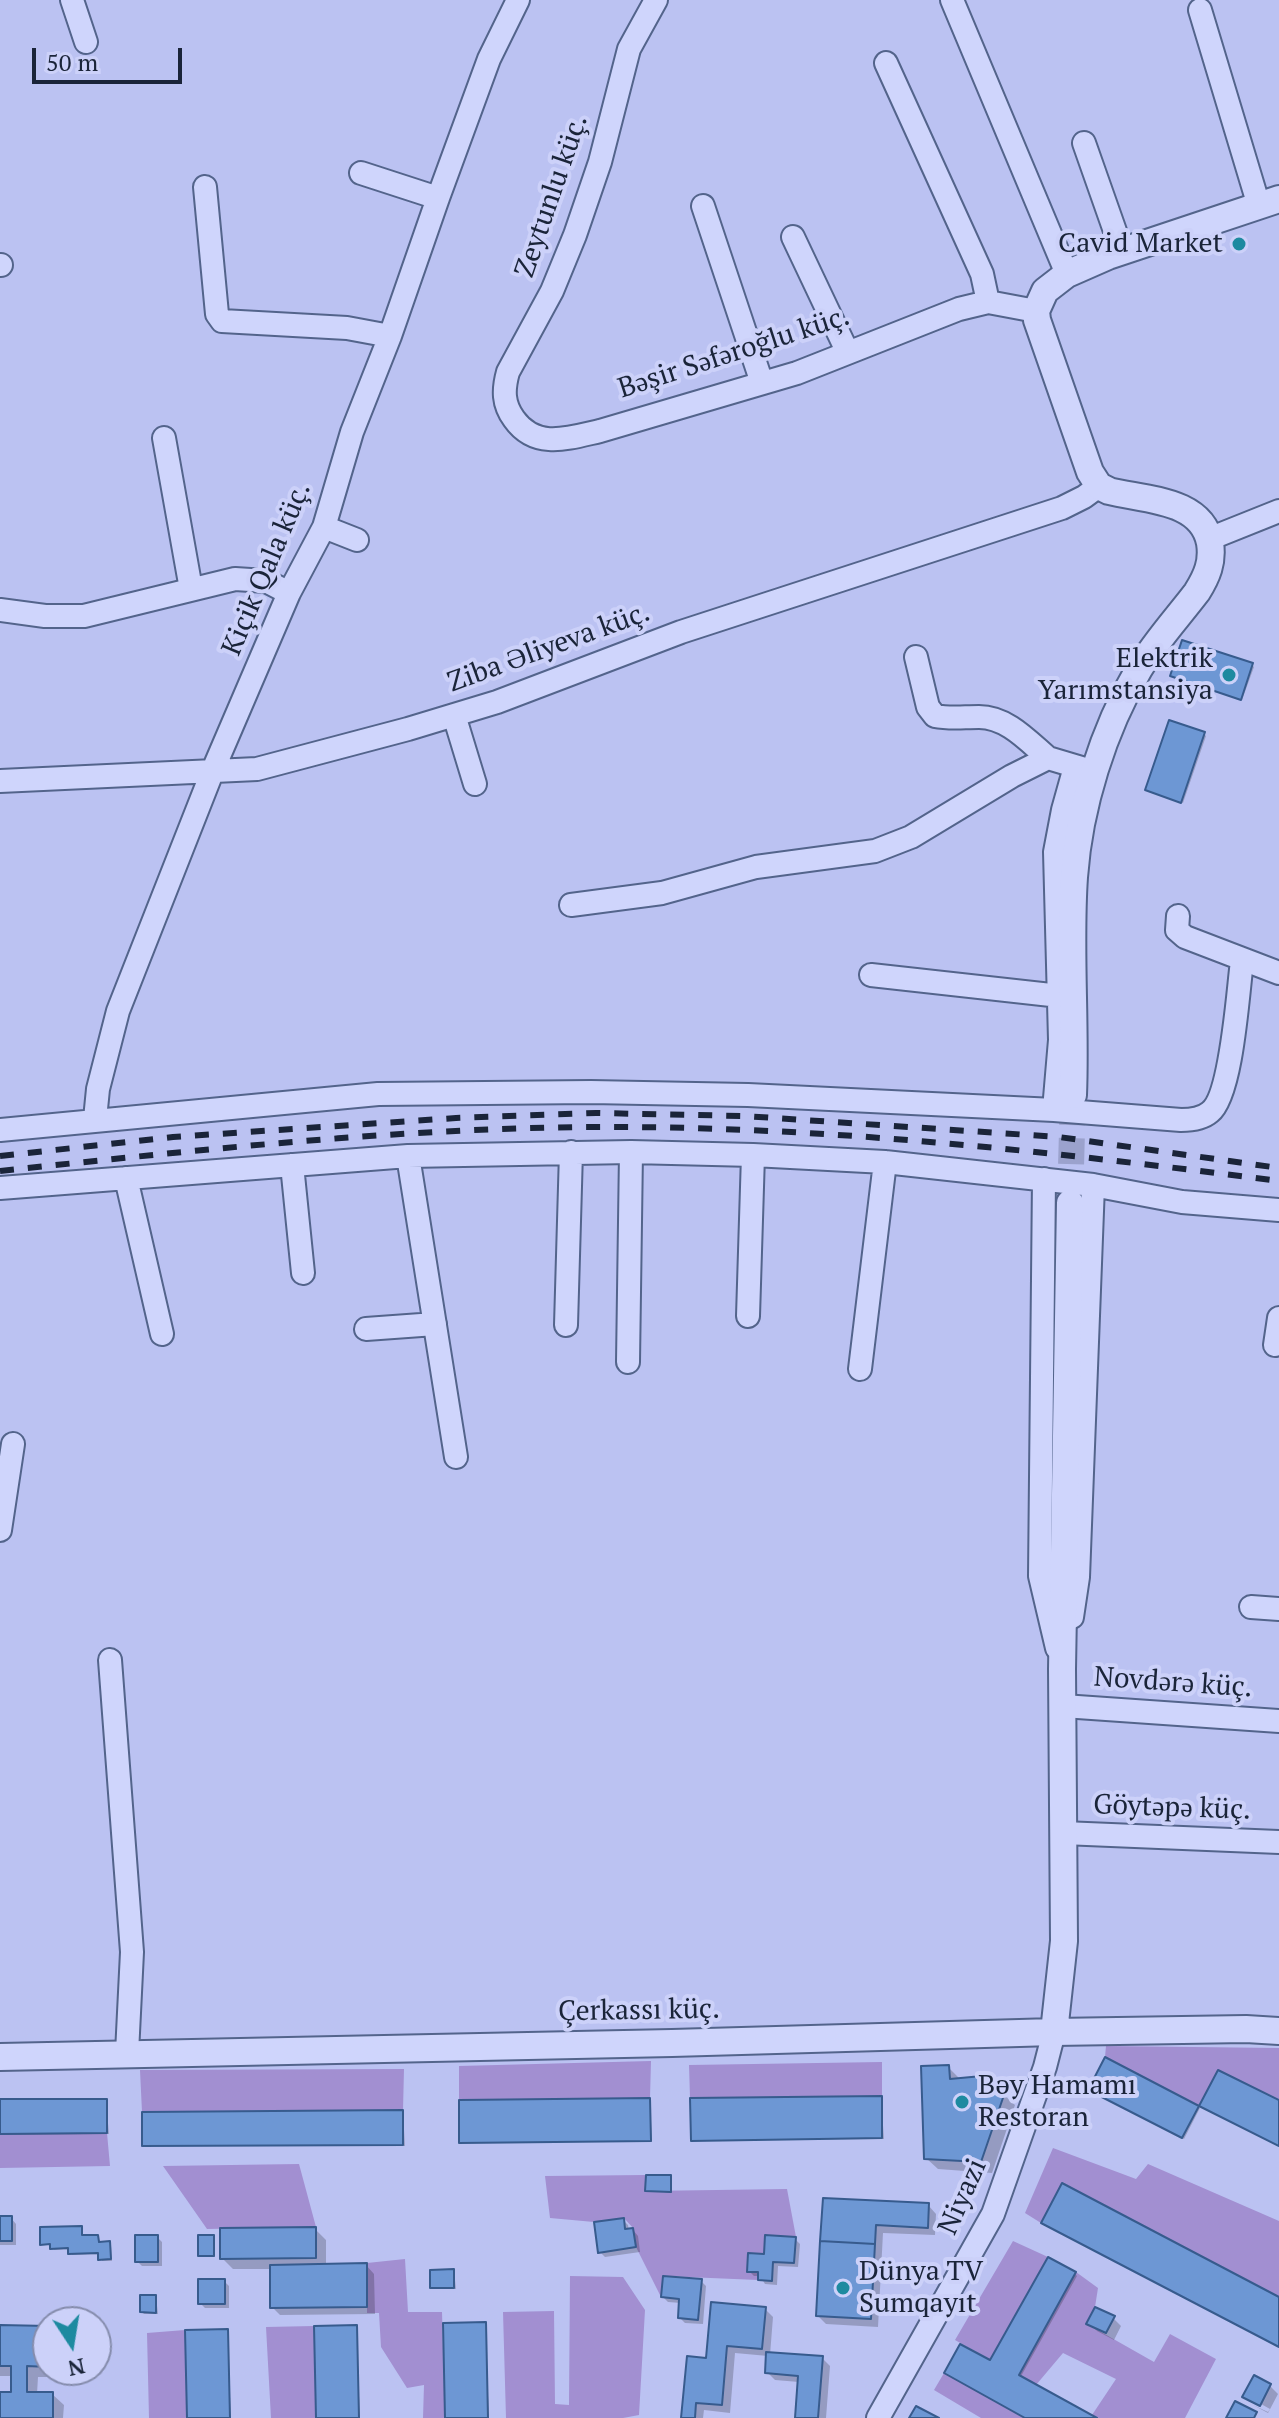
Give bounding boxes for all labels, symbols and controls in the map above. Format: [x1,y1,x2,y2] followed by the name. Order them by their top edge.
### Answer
[36,32,186,82] scale bar
[46,46,98,78] text: 50 m
[508,110,596,282] street label: Zeytunlu küç.
[1058,227,1223,261] place label: Cavid Market
[1230,235,1248,253] marker: Cavid Market
[614,300,854,406] street label: Bəşir Səfəroğlu küç.
[215,477,319,661] street label: Kiçik Qala küç.
[443,596,655,700] street label: Ziba Əliyeva küç.
[1038,642,1213,708] place label: Elektrik Yarımstansiya
[1220,666,1238,684] marker: Elektrik Yarımstansiya
[1093,1661,1253,1705] street label: Novdərə küç.
[1093,1788,1251,1828] street label: Göytəpə küç.
[558,1993,720,2029] street label: Çerkassı küç.
[978,2069,1136,2135] place label: Bәy Hamamı Restoran
[953,2093,971,2111] marker: Bәy Hamamı Restoran
[932,2154,994,2240] street label: Niyazi
[859,2255,983,2321] place label: Dünya TV Sumqayıt
[834,2279,852,2297] marker: Dünya TV Sumqayıt
[32,2306,112,2386] north arrow
[66,2352,88,2384] text: N

